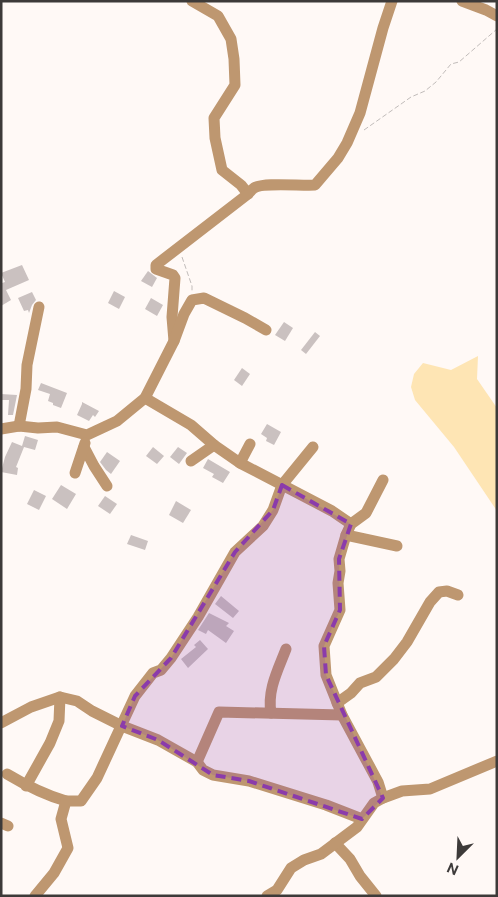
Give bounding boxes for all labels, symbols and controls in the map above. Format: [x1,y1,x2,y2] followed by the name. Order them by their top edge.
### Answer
[433,832,483,882] north arrow
[444,859,461,878] text: N

